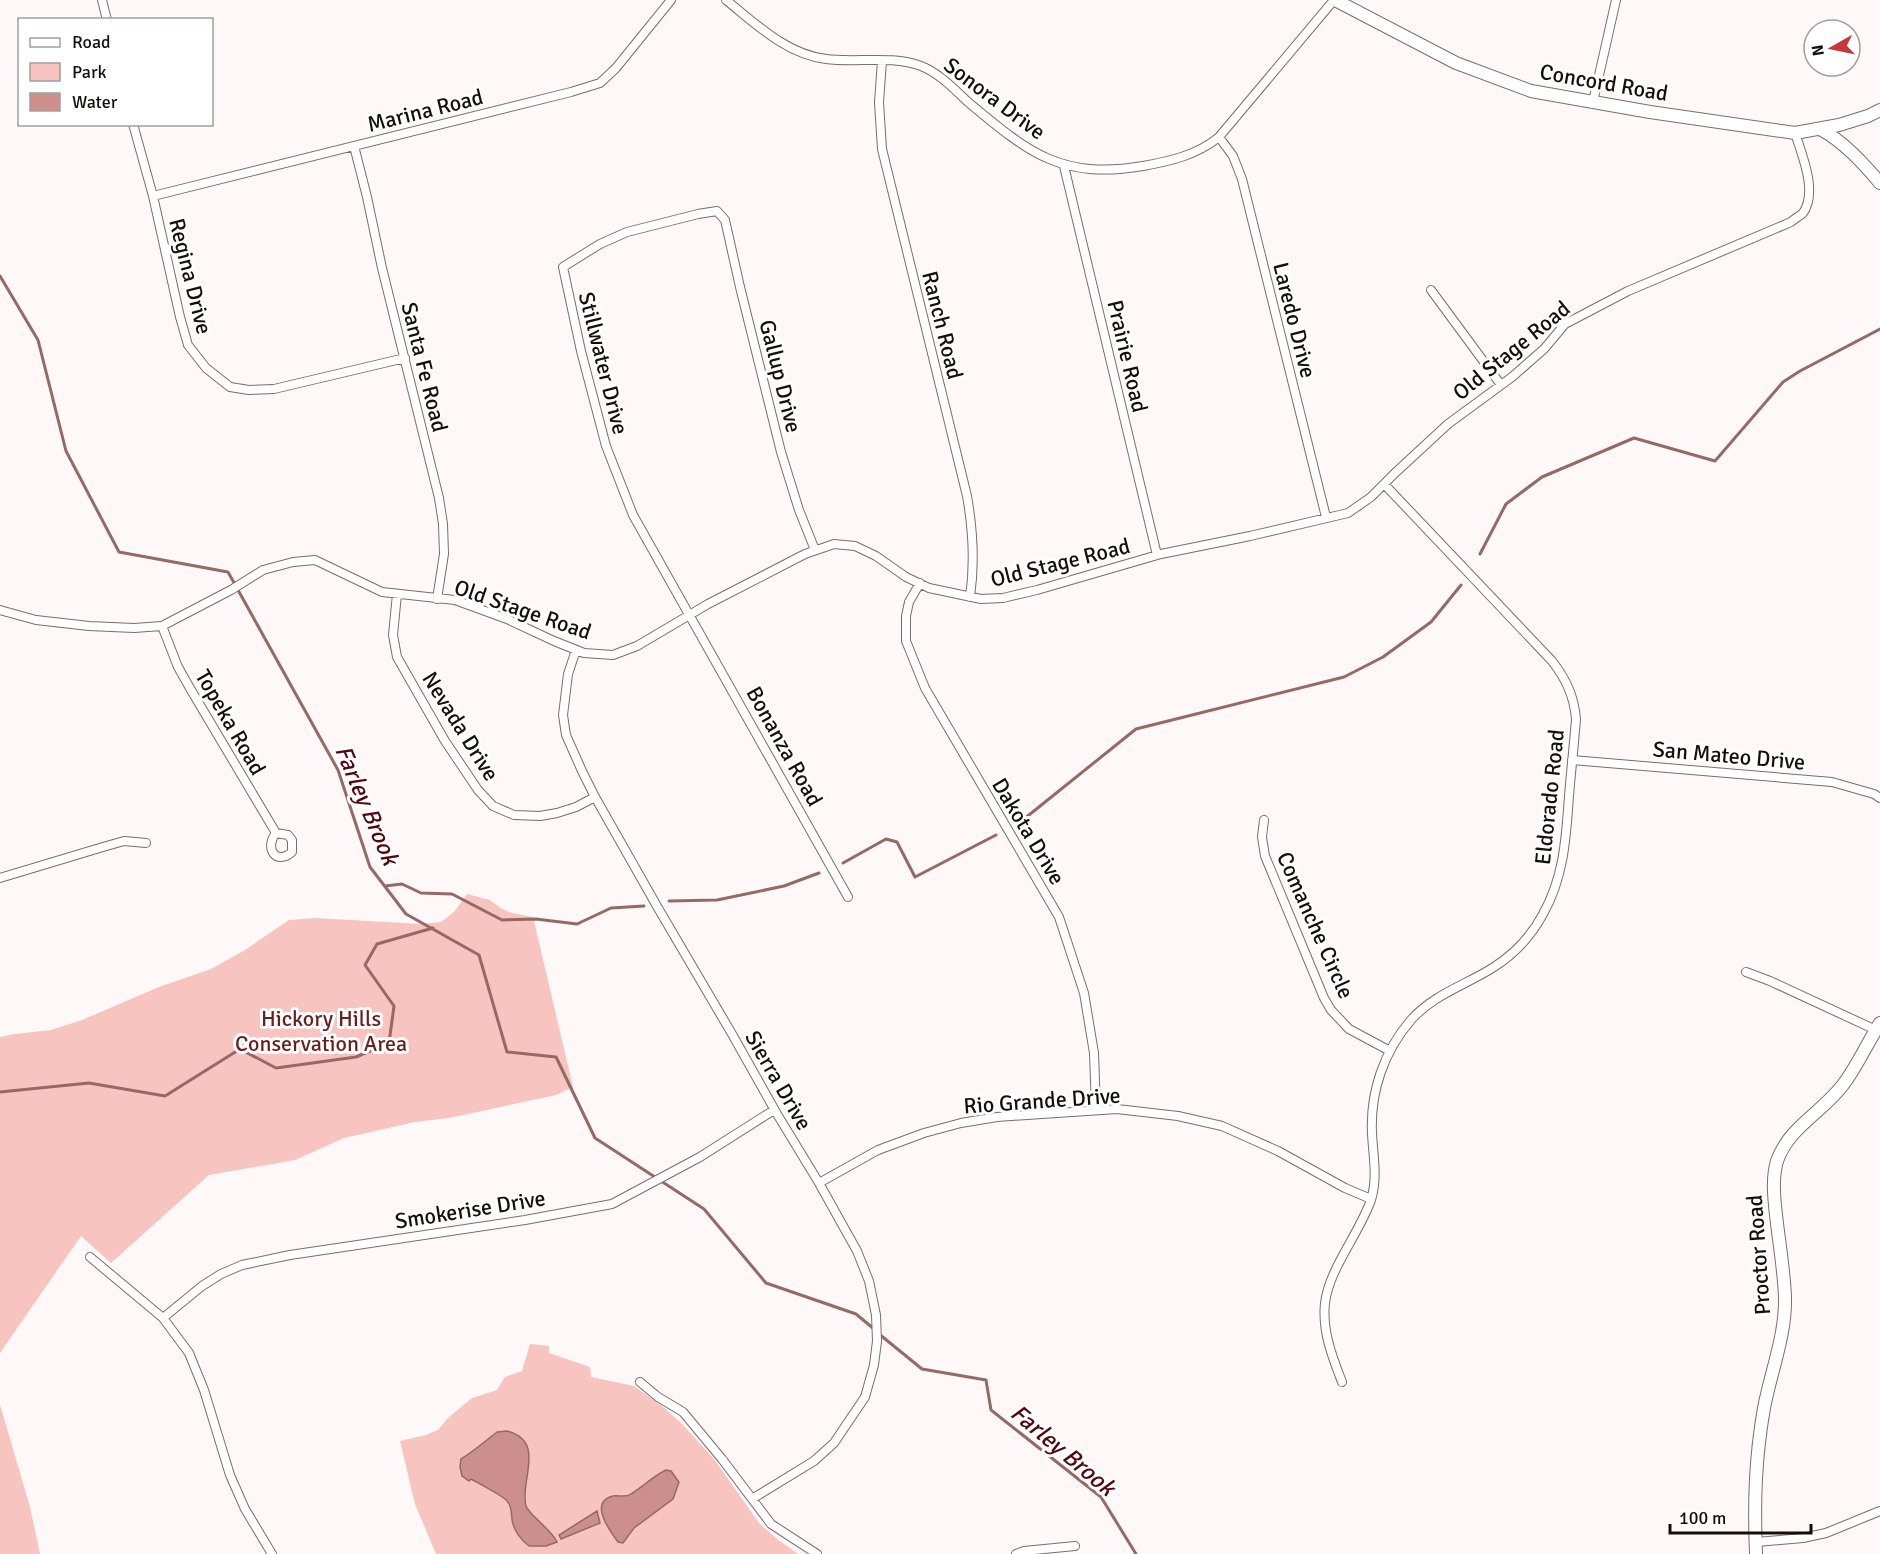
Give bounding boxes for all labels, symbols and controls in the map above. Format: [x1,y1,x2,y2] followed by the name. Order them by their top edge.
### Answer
[18,18,213,126] legend
[1802,18,1862,78] north arrow
[72,31,111,53] text: Road
[1807,43,1829,57] text: N
[939,51,1051,145] street label: Sonora Drive
[1538,58,1670,107] street label: Concord Road
[72,61,107,83] text: Park
[364,83,486,138] street label: Marina Road
[72,91,118,113] text: Water
[163,215,218,337] street label: Regina Drive
[1267,259,1322,381] street label: Laredo Drive
[916,268,969,382] street label: Ranch Road
[573,289,634,437] street label: Stillwater Drive
[1447,295,1575,406] street label: Old Stage Road
[1101,297,1154,415] street label: Prairie Road
[395,299,454,435] street label: Santa Fe Road
[753,317,808,435] street label: Gallup Drive
[988,532,1133,593] street label: Old Stage Road
[451,573,595,645] street label: Old Stage Road
[190,665,272,780] street label: Topeka Road
[416,667,505,786] street label: Nevada Drive
[741,682,829,811] street label: Bonanza Road
[1529,728,1570,866] street label: Eldorado Road
[1652,735,1806,776] street label: San Mateo Drive
[328,741,406,871] water label: Farley Brook
[986,773,1071,890] street label: Dakota Drive
[1271,848,1360,1003] street label: Comanche Circle
[235,1005,407,1057] park label: Hickory Hills Conservation Area
[739,1026,818,1135] street label: Sierra Drive
[963,1082,1121,1119] street label: Rio Grande Drive
[393,1184,547,1235] street label: Smokerise Drive
[1741,1194,1776,1316] street label: Proctor Road
[1005,1398,1123,1504] water label: Farley Brook
[1670,1497,1811,1535] scale bar
[1679,1507,1726,1529] text: 100 m

